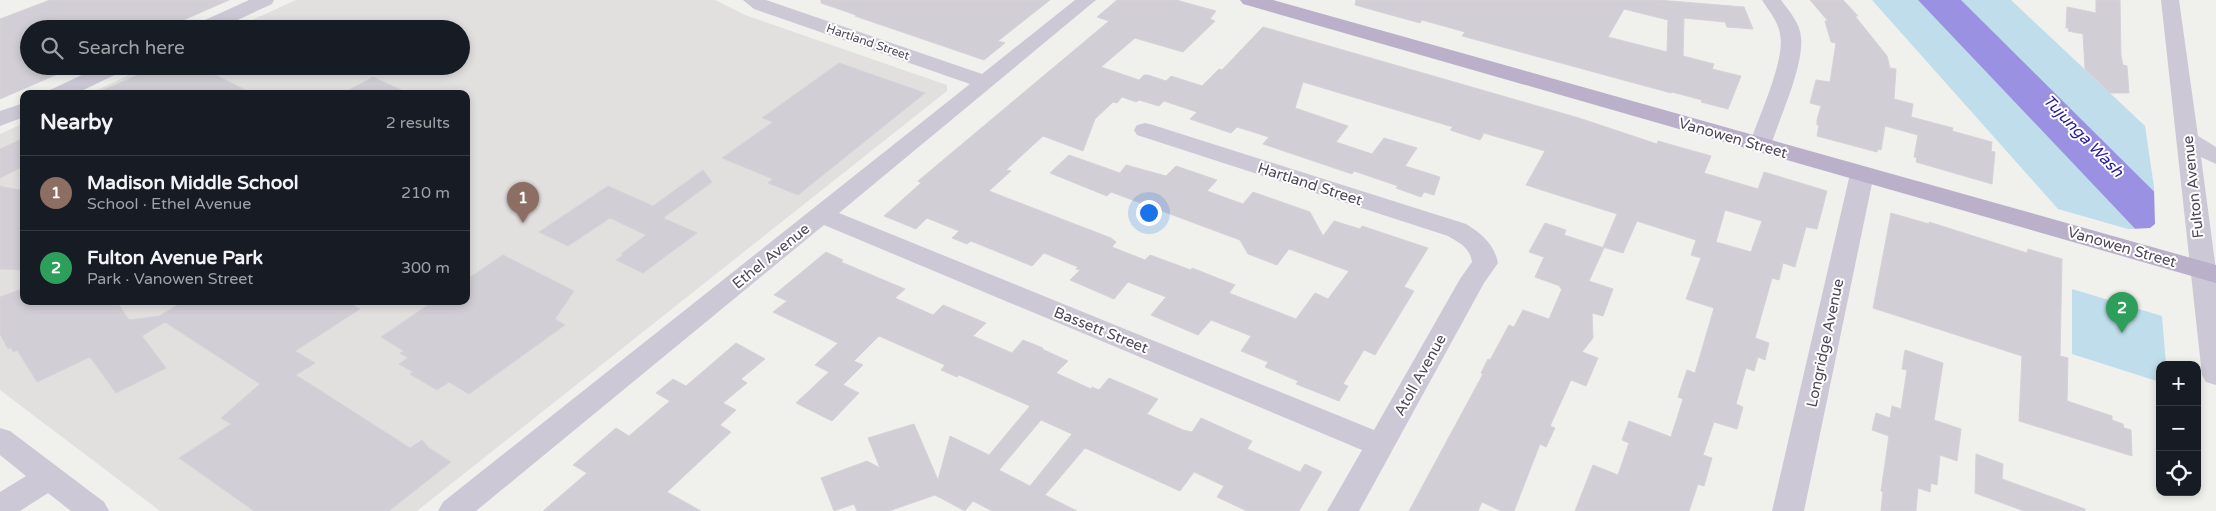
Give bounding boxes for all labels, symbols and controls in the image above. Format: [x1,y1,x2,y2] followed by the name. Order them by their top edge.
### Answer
[20,20,470,75] search box
[825,21,912,63] street label: Hartland Street
[38,34,66,62] icon: search
[78,37,185,59] text: Search here
[2039,90,2128,182] water label: Tujunga Wash
[40,110,113,135] text: Nearby
[386,113,450,133] text: 2 results
[1677,114,1790,162] street label: Vanowen Street
[2179,135,2207,239] street label: Fulton Avenue
[1255,159,1365,209] street label: Hartland Street
[87,172,298,194] text: Madison Middle School
[507,182,539,223] pin: 1
[51,183,61,203] text: 1
[401,183,450,203] text: 210 m
[87,194,251,214] text: School · Ethel Avenue
[1136,200,1162,226] your location
[729,219,813,293] street label: Ethel Avenue
[2066,223,2179,271] street label: Vanowen Street
[87,247,263,269] text: Fulton Avenue Park
[51,258,61,278] text: 2
[401,258,450,278] text: 300 m
[87,269,253,289] text: Park · Vanowen Street
[1803,277,1847,409] street label: Longridge Avenue
[2106,292,2138,333] pin: 2
[1051,303,1151,357] street label: Bassett Street
[1390,331,1450,419] street label: Atoll Avenue
[2156,361,2201,496] map controls
[2156,361,2201,406] button: +
[2156,406,2201,451] button: −
[2156,451,2201,496] button: locate

